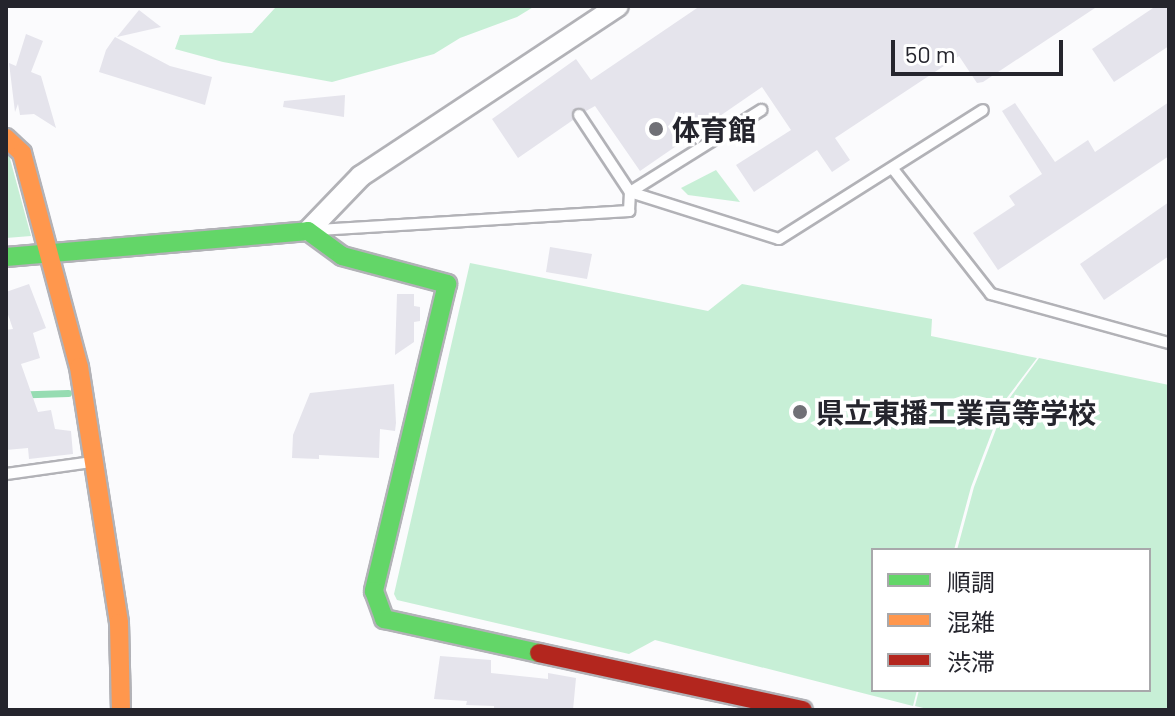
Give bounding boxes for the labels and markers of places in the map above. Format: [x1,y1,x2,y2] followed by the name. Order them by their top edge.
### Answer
[672,112,756,146] place label: 体育館
[647,120,665,138] marker: 体育館
[816,395,1096,429] place label: 県立東播工業高等学校
[791,403,809,421] marker: 県立東播工業高等学校

